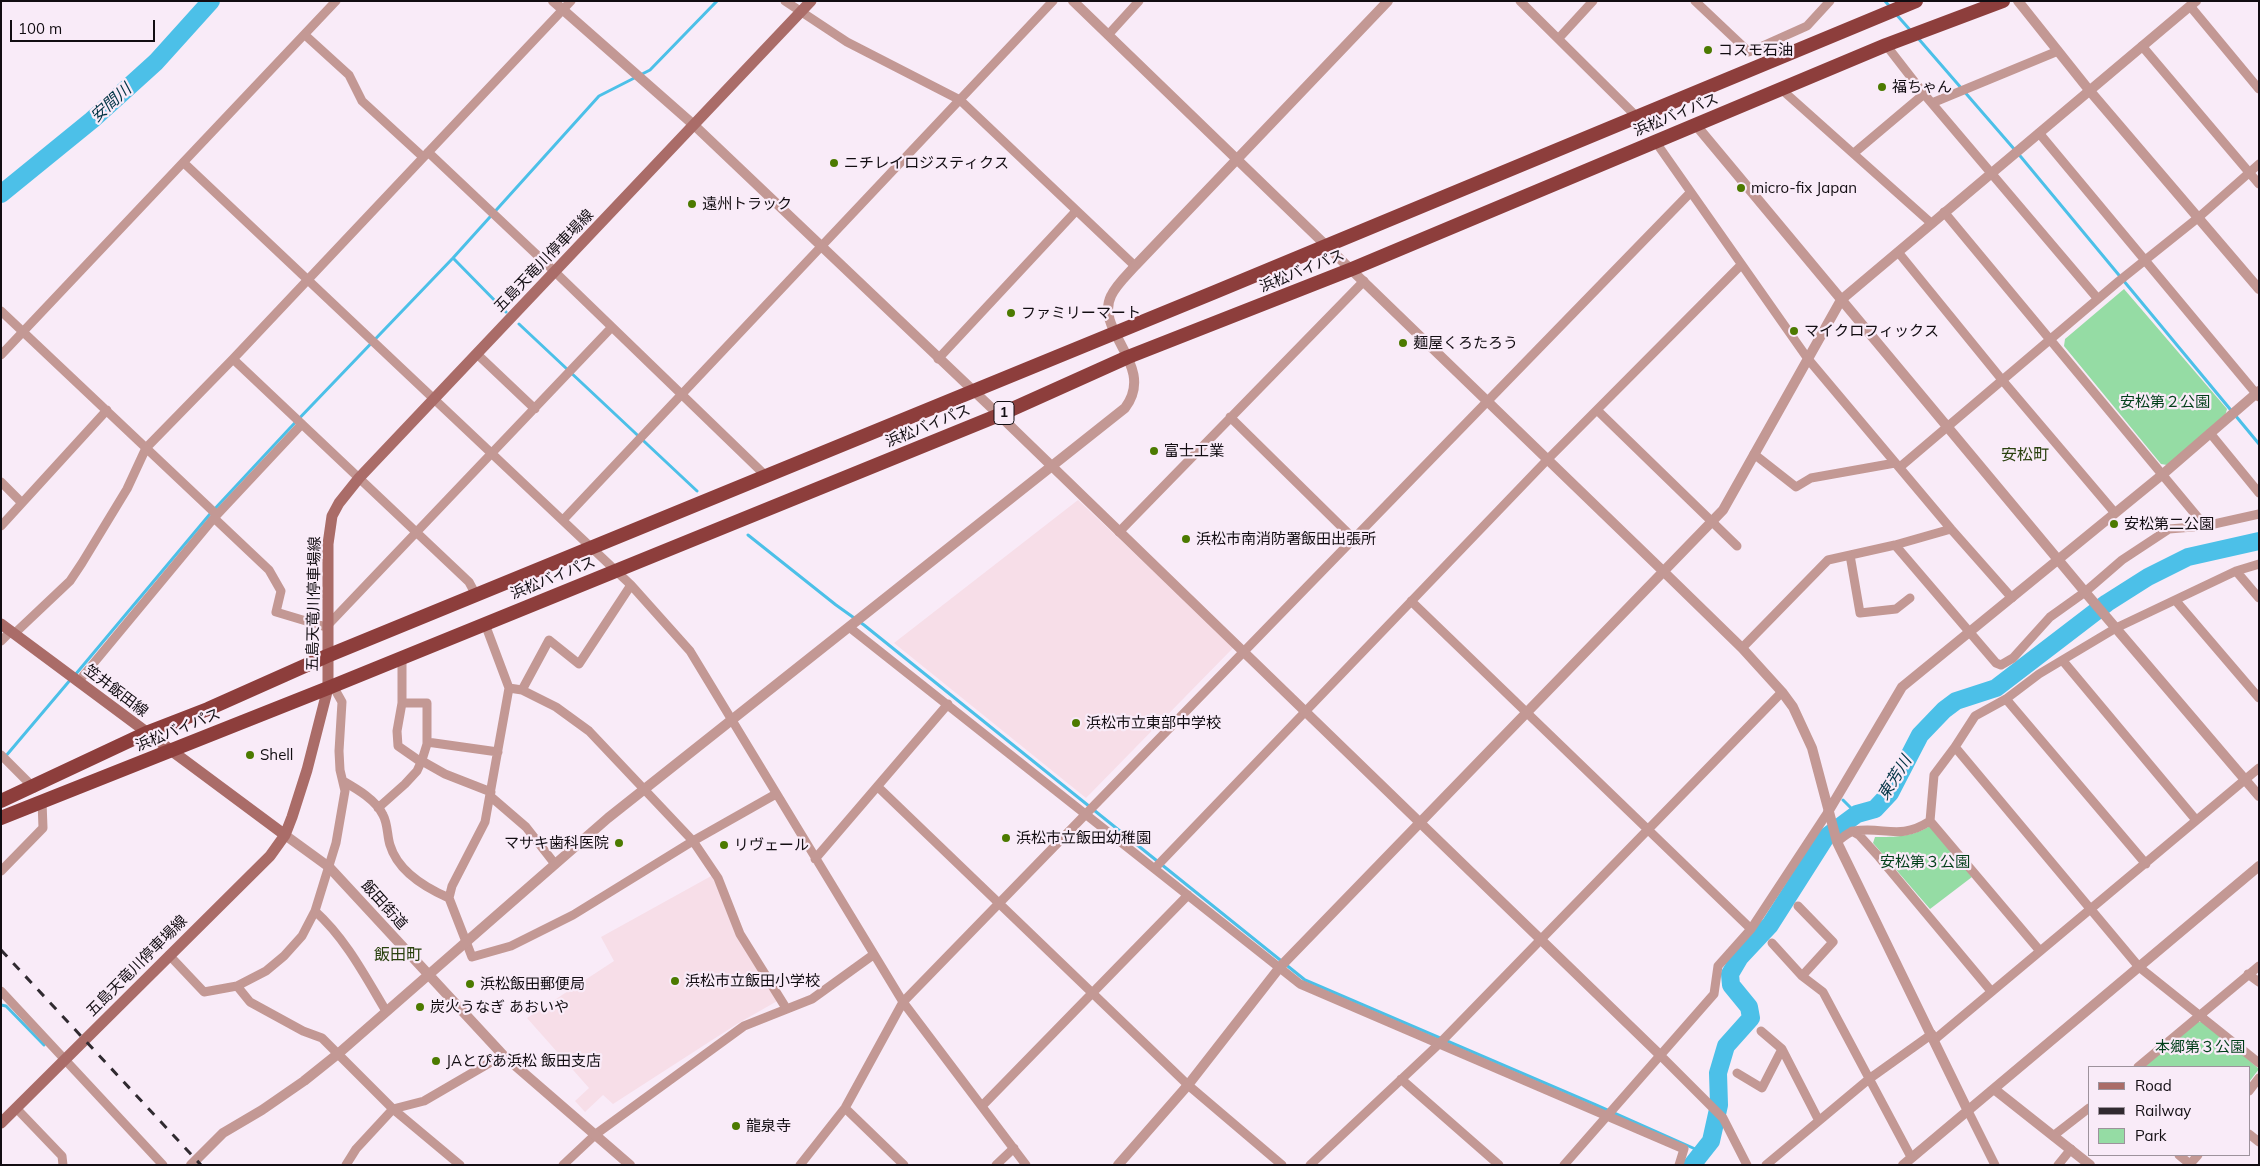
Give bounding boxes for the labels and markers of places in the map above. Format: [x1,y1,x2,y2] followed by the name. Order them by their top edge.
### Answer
[1718,41,1793,59] place label: コスモ石油
[1702,44,1714,56] marker: コスモ石油
[1892,78,1952,96] place label: 福ちゃん
[1876,81,1888,93] marker: 福ちゃん
[844,154,1009,172] place label: ニチレイロジスティクス
[828,157,840,169] marker: ニチレイロジスティクス
[1751,179,1857,197] place label: micro-fix Japan
[1735,182,1747,194] marker: micro-fix Japan
[702,195,792,213] place label: 遠州トラック
[686,198,698,210] marker: 遠州トラック
[1021,304,1141,322] place label: ファミリーマート
[1005,307,1017,319] marker: ファミリーマート
[1804,322,1939,340] place label: マイクロフィックス
[1788,325,1800,337] marker: マイクロフィックス
[1413,334,1518,352] place label: 麺屋くろたろう
[1397,337,1409,349] marker: 麺屋くろたろう
[1164,442,1224,460] place label: 富士工業
[1148,445,1160,457] marker: 富士工業
[2124,515,2214,533] place label: 安松第二公園
[2108,518,2120,530] marker: 安松第二公園
[1196,530,1376,548] place label: 浜松市南消防署飯田出張所
[1180,533,1192,545] marker: 浜松市南消防署飯田出張所
[1086,714,1221,732] place label: 浜松市立東部中学校
[1070,717,1082,729] marker: 浜松市立東部中学校
[260,746,293,764] place label: Shell
[244,749,256,761] marker: Shell
[1016,829,1151,847] place label: 浜松市立飯田幼稚園
[1000,832,1012,844] marker: 浜松市立飯田幼稚園
[504,834,609,852] place label: マサキ歯科医院
[734,836,809,854] place label: リヴェール
[613,837,625,849] marker: マサキ歯科医院
[718,839,730,851] marker: リヴェール
[685,972,820,990] place label: 浜松市立飯田小学校
[480,975,585,993] place label: 浜松飯田郵便局
[669,975,681,987] marker: 浜松市立飯田小学校
[464,978,476,990] marker: 浜松飯田郵便局
[430,998,569,1016] place label: 炭火うなぎ あおいや
[414,1001,426,1013] marker: 炭火うなぎ あおいや
[446,1052,601,1070] place label: JAとぴあ浜松 飯田支店
[430,1055,442,1067] marker: JAとぴあ浜松 飯田支店
[746,1117,791,1135] place label: 龍泉寺
[730,1120,742,1132] marker: 龍泉寺

